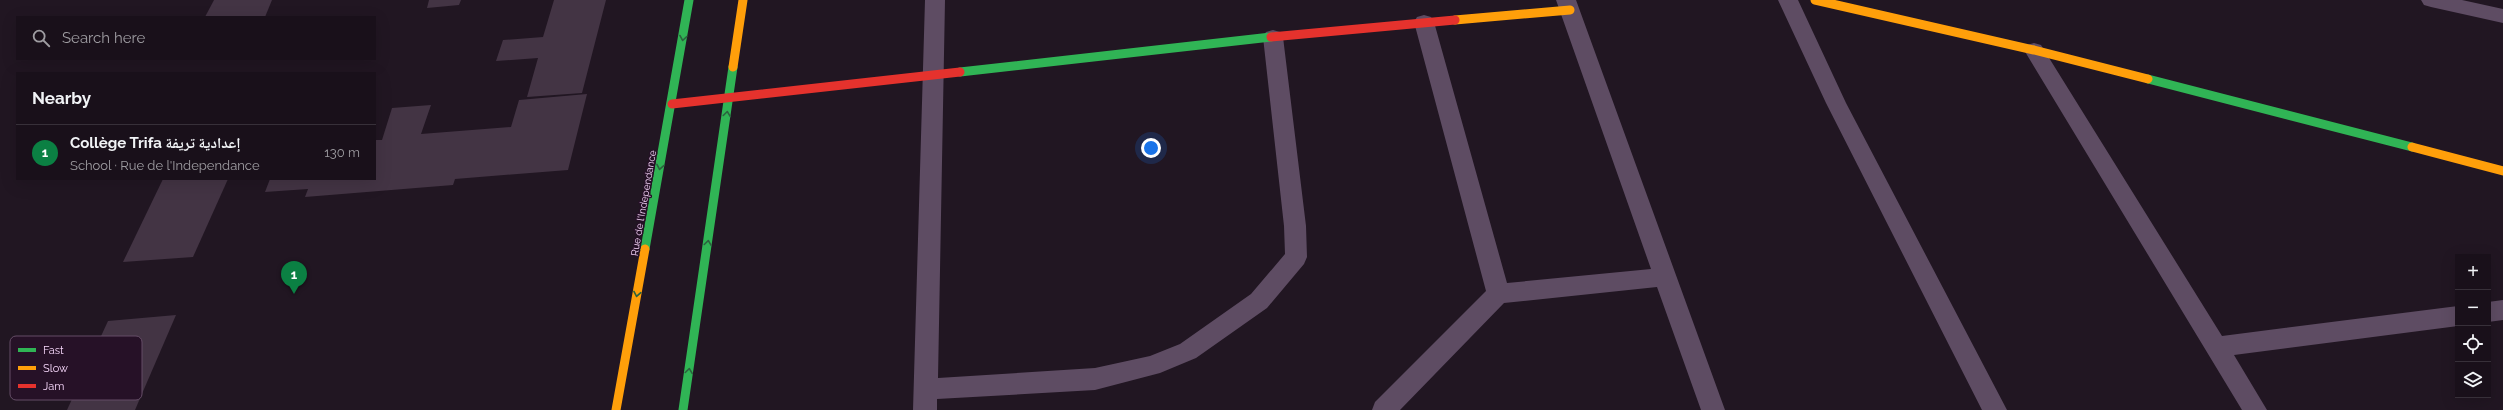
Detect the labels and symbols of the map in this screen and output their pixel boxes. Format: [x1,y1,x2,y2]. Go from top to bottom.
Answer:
one-way arrow [679,35,688,42]
one-way arrow [722,111,731,117]
your location [1141,138,1161,158]
street label: Rue de l'Independance [629,149,658,257]
one-way arrow [657,163,665,170]
one-way arrow [703,240,712,246]
pin: 1 [281,261,307,294]
one-way arrow [633,291,642,298]
legend [10,336,142,400]
text: Fast [43,344,64,357]
text: Slow [43,362,68,375]
one-way arrow [684,368,693,375]
text: Jam [43,380,64,393]

